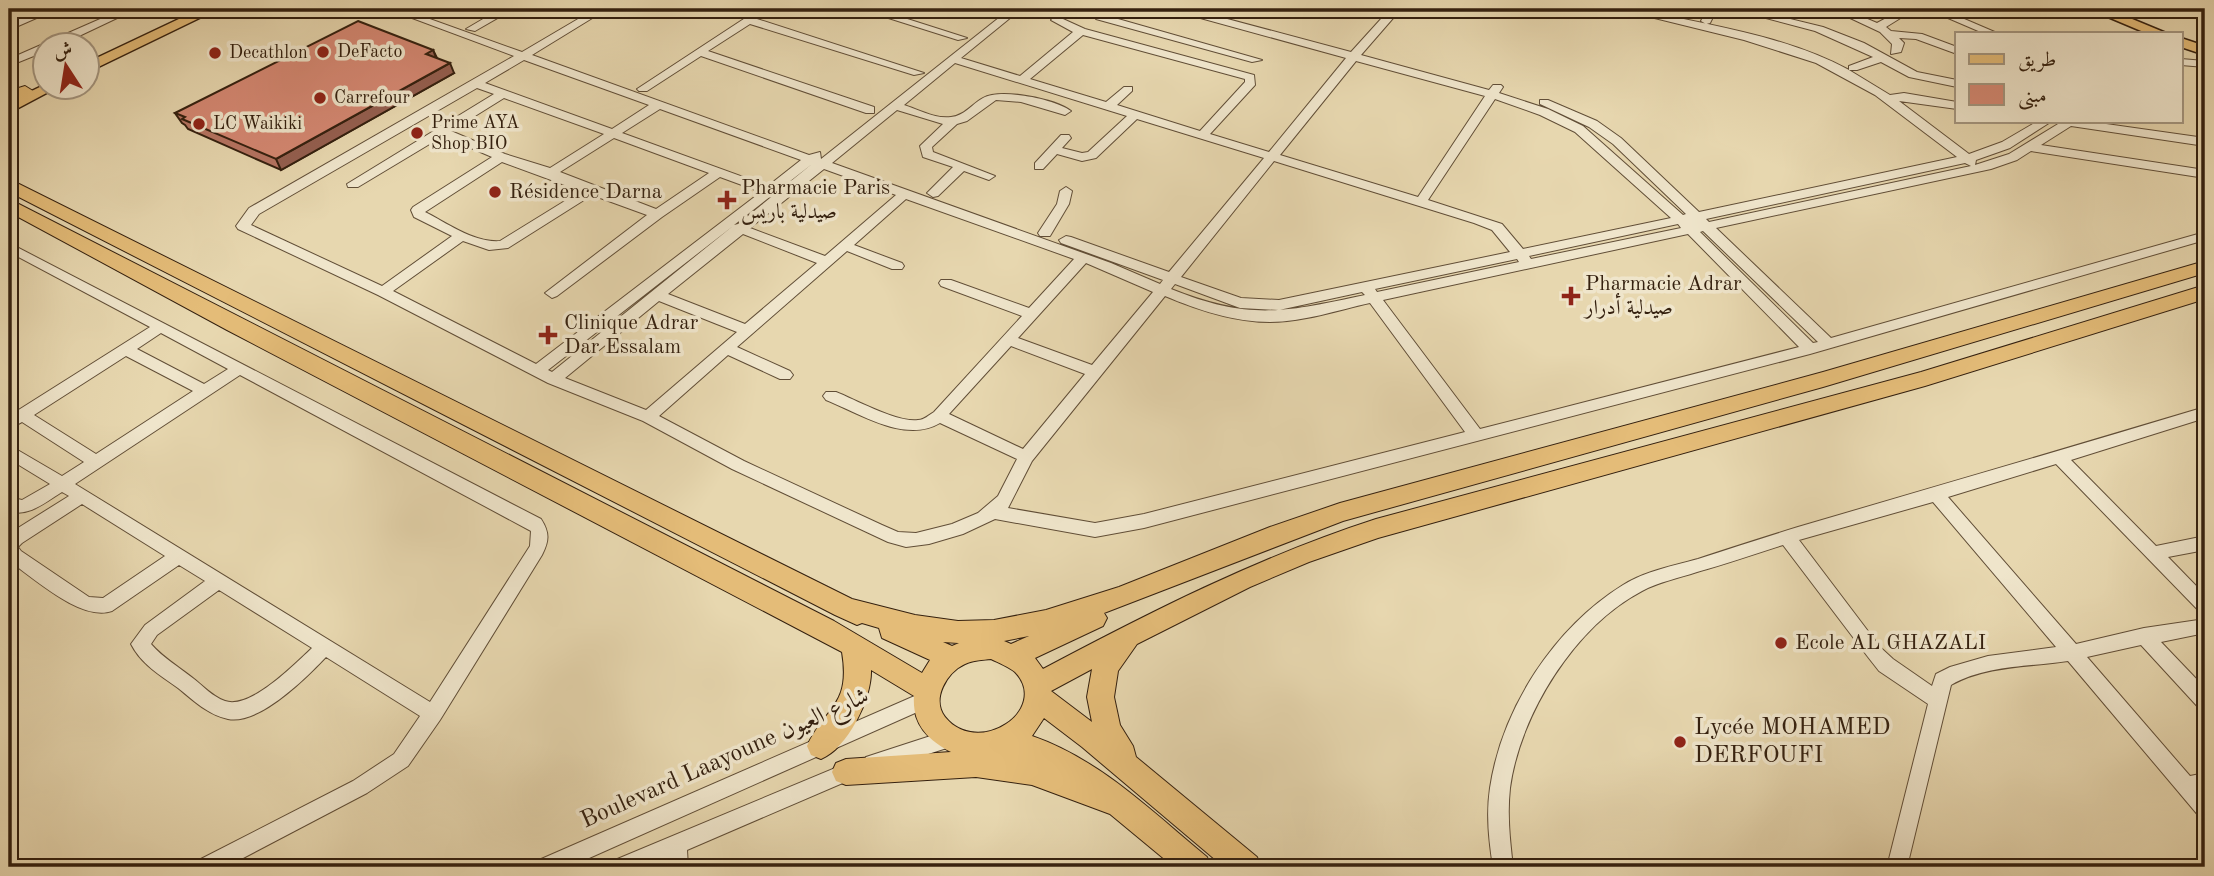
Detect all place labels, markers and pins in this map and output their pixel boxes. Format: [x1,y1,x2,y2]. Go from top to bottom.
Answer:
place label: DeFacto [337,43,402,61]
place label: Decathlon [229,44,308,62]
marker: DeFacto [315,44,331,60]
marker: Decathlon [207,45,223,61]
place label: Carrefour [334,89,410,107]
marker: Carrefour [312,90,328,106]
place label: Prime AYA Shop BIO [431,114,520,153]
place label: LC Waikiki [213,115,302,133]
marker: LC Waikiki [191,116,207,132]
marker: Prime AYA Shop BIO [409,125,425,141]
place label: Pharmacie Paris صيدلية باريس [741,178,890,225]
place label: Résidence Darna [509,182,662,203]
marker: Résidence Darna [487,184,503,200]
marker: Pharmacie Paris صيدلية باريس [719,192,735,208]
place label: Pharmacie Adrar صيدلية أدرار [1583,274,1742,319]
marker: Pharmacie Adrar صيدلية أدرار [1563,288,1579,304]
place label: Clinique Adrar Dar Essalam [564,313,699,358]
marker: Clinique Adrar Dar Essalam [538,325,558,345]
place label: Ecole AL GHAZALI [1795,633,1986,654]
marker: Ecole AL GHAZALI [1773,635,1789,651]
place label: Lycée MOHAMED DERFOUFI [1694,716,1890,768]
marker: Lycée MOHAMED DERFOUFI [1672,734,1688,750]

